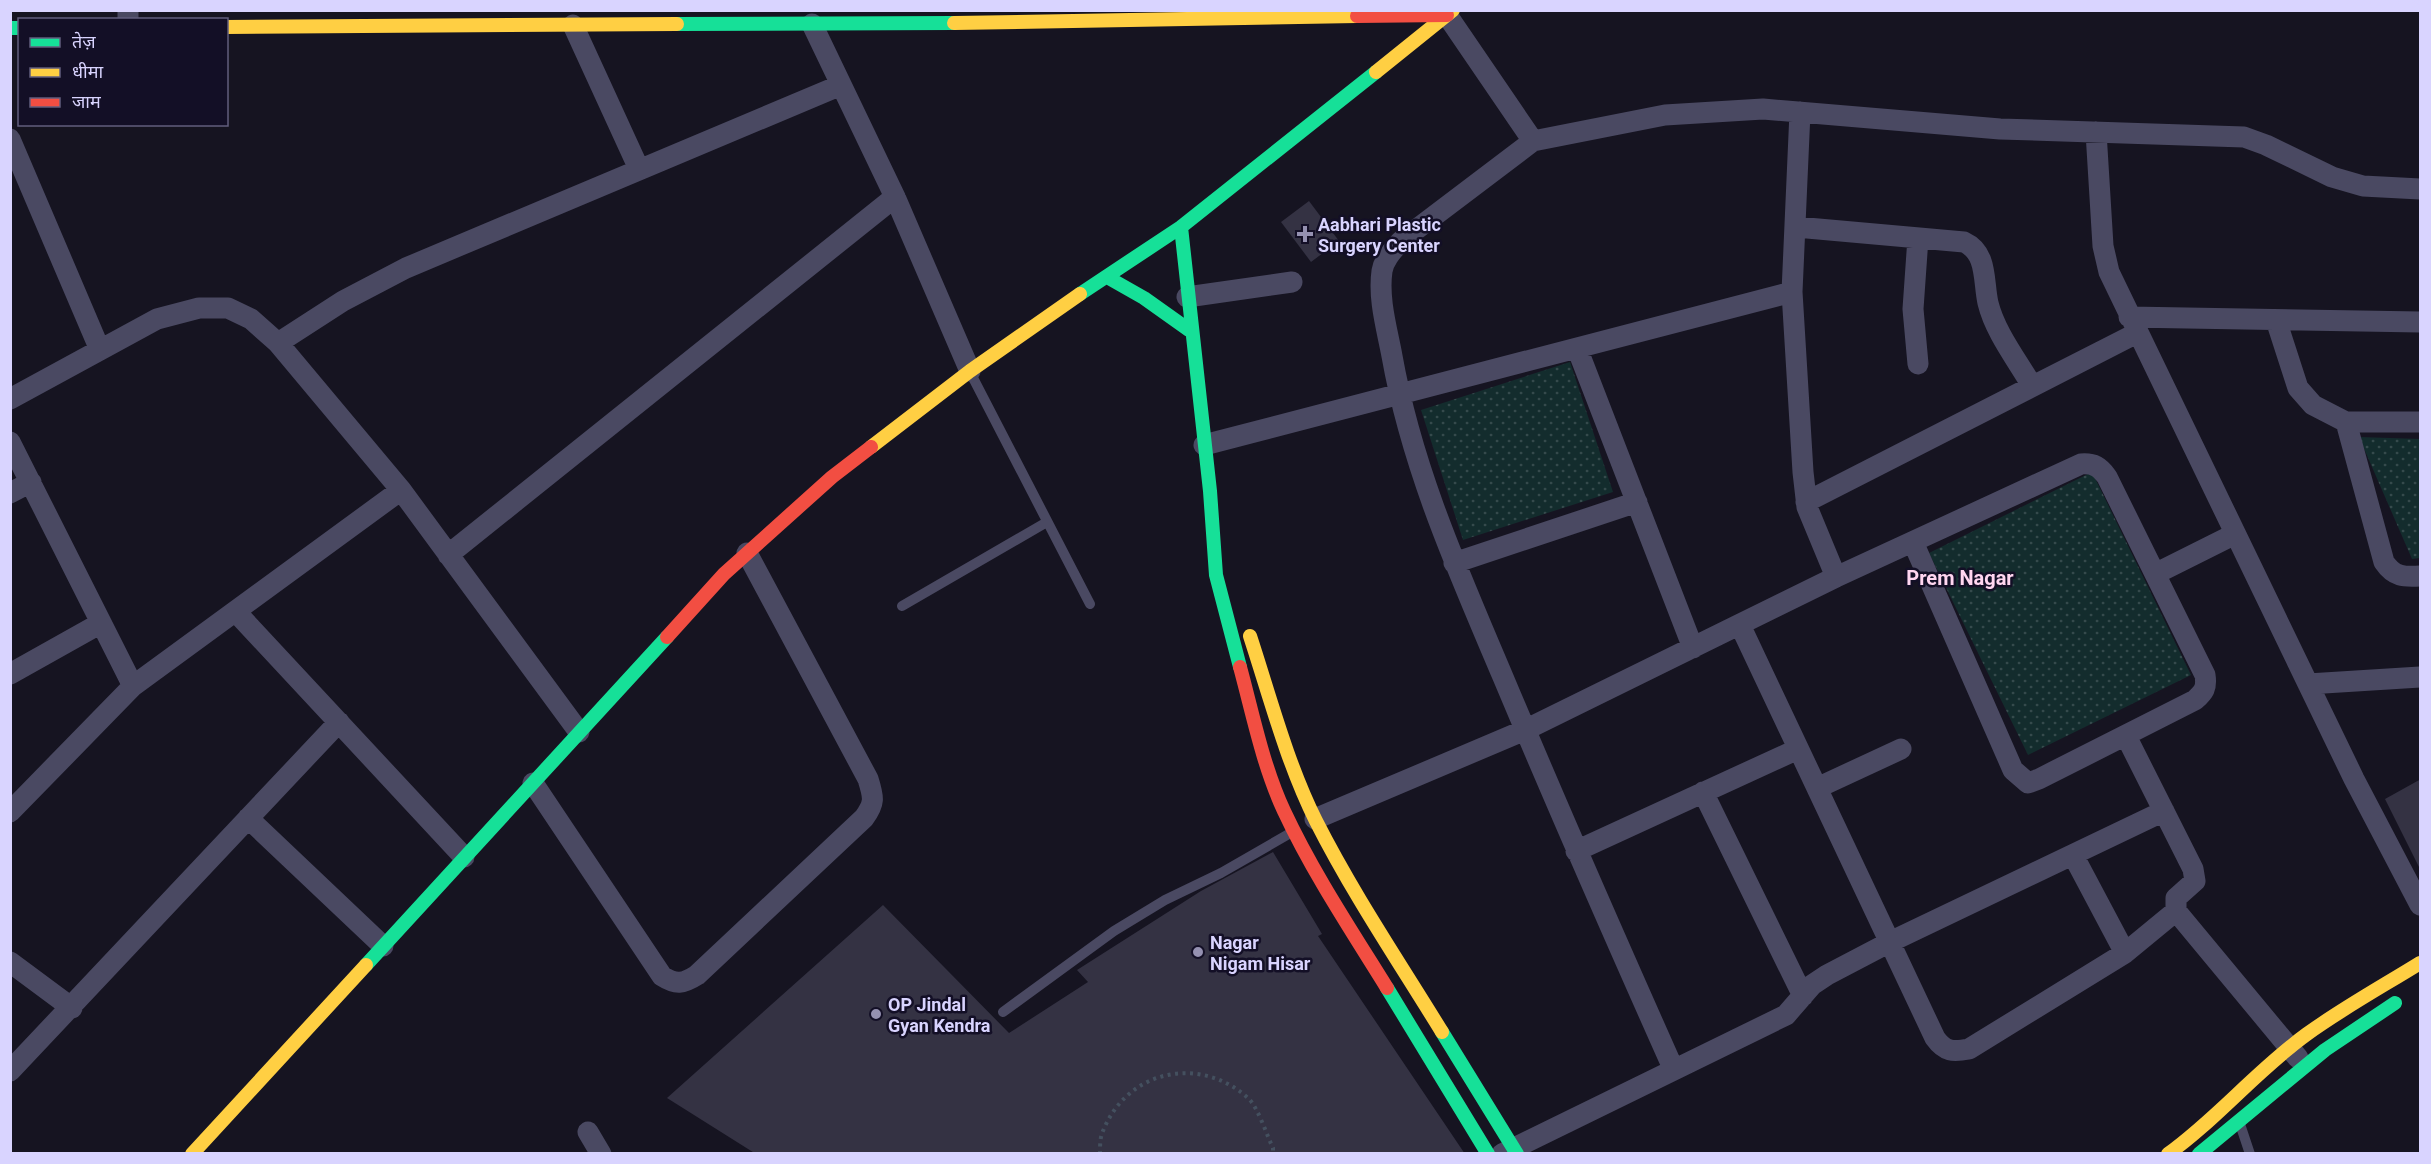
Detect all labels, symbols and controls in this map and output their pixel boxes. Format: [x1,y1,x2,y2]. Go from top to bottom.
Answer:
legend [18,18,228,126]
text: तेज़ [72,31,96,52]
text: धीमा [72,61,103,82]
text: जाम [72,91,102,112]
place label: Aabhari Plastic Surgery Center [1318,214,1441,256]
marker: Aabhari Plastic Surgery Center [1296,225,1314,243]
district label: Prem Nagar [1906,566,2014,590]
place label: Nagar Nigam Hisar [1210,932,1311,974]
marker: Nagar Nigam Hisar [1191,945,1205,959]
place label: OP Jindal Gyan Kendra [888,994,991,1036]
marker: OP Jindal Gyan Kendra [869,1007,883,1021]

